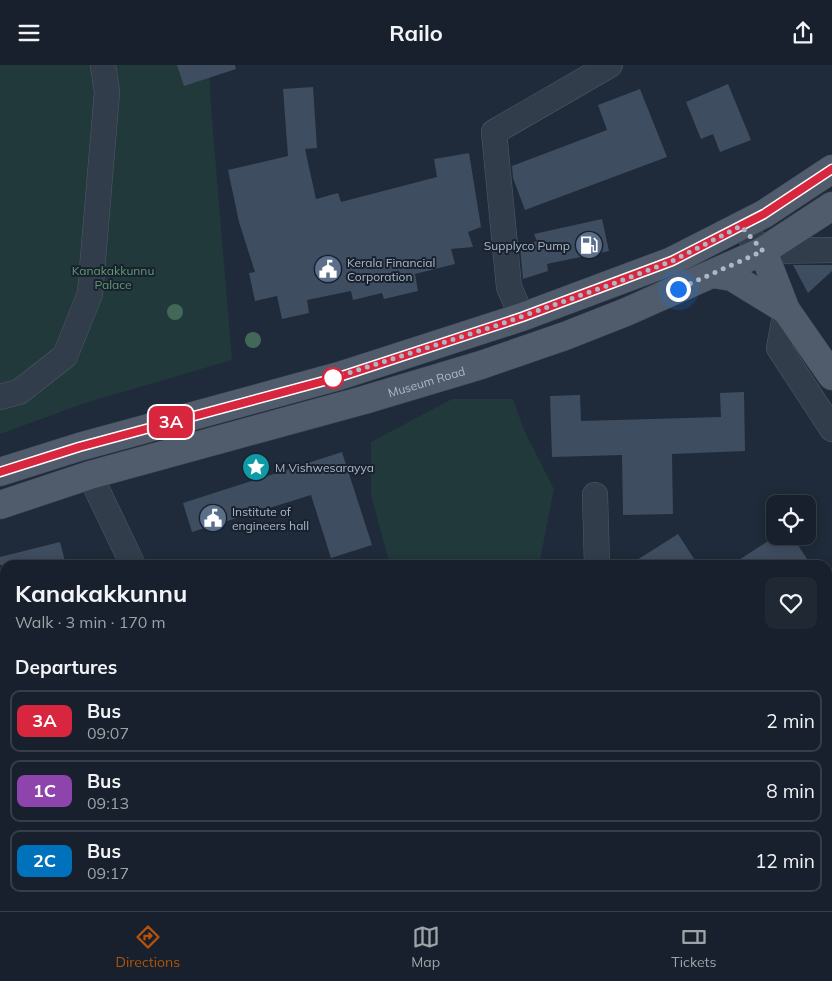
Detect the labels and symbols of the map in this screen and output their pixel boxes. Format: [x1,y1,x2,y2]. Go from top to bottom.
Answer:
fuel station icon: Supplyco Pump [574,230,604,260]
place label: Supplyco Pump [484,238,570,253]
public building icon: Kerala Financial Corporation [313,254,343,284]
place label: Kerala Financial Corporation [347,255,435,284]
park label: Kanakakkunnu Palace [72,263,154,292]
your location [666,277,691,302]
street label: Museum Road [386,363,467,400]
unlabelled marker [322,367,344,389]
line badge: 3A [148,406,194,438]
place icon: M Vishwesarayya [241,452,271,482]
place label: M Vishwesarayya [275,460,374,475]
public building icon: Institute of engineers hall [198,503,228,533]
place label: Institute of engineers hall [232,504,309,533]

